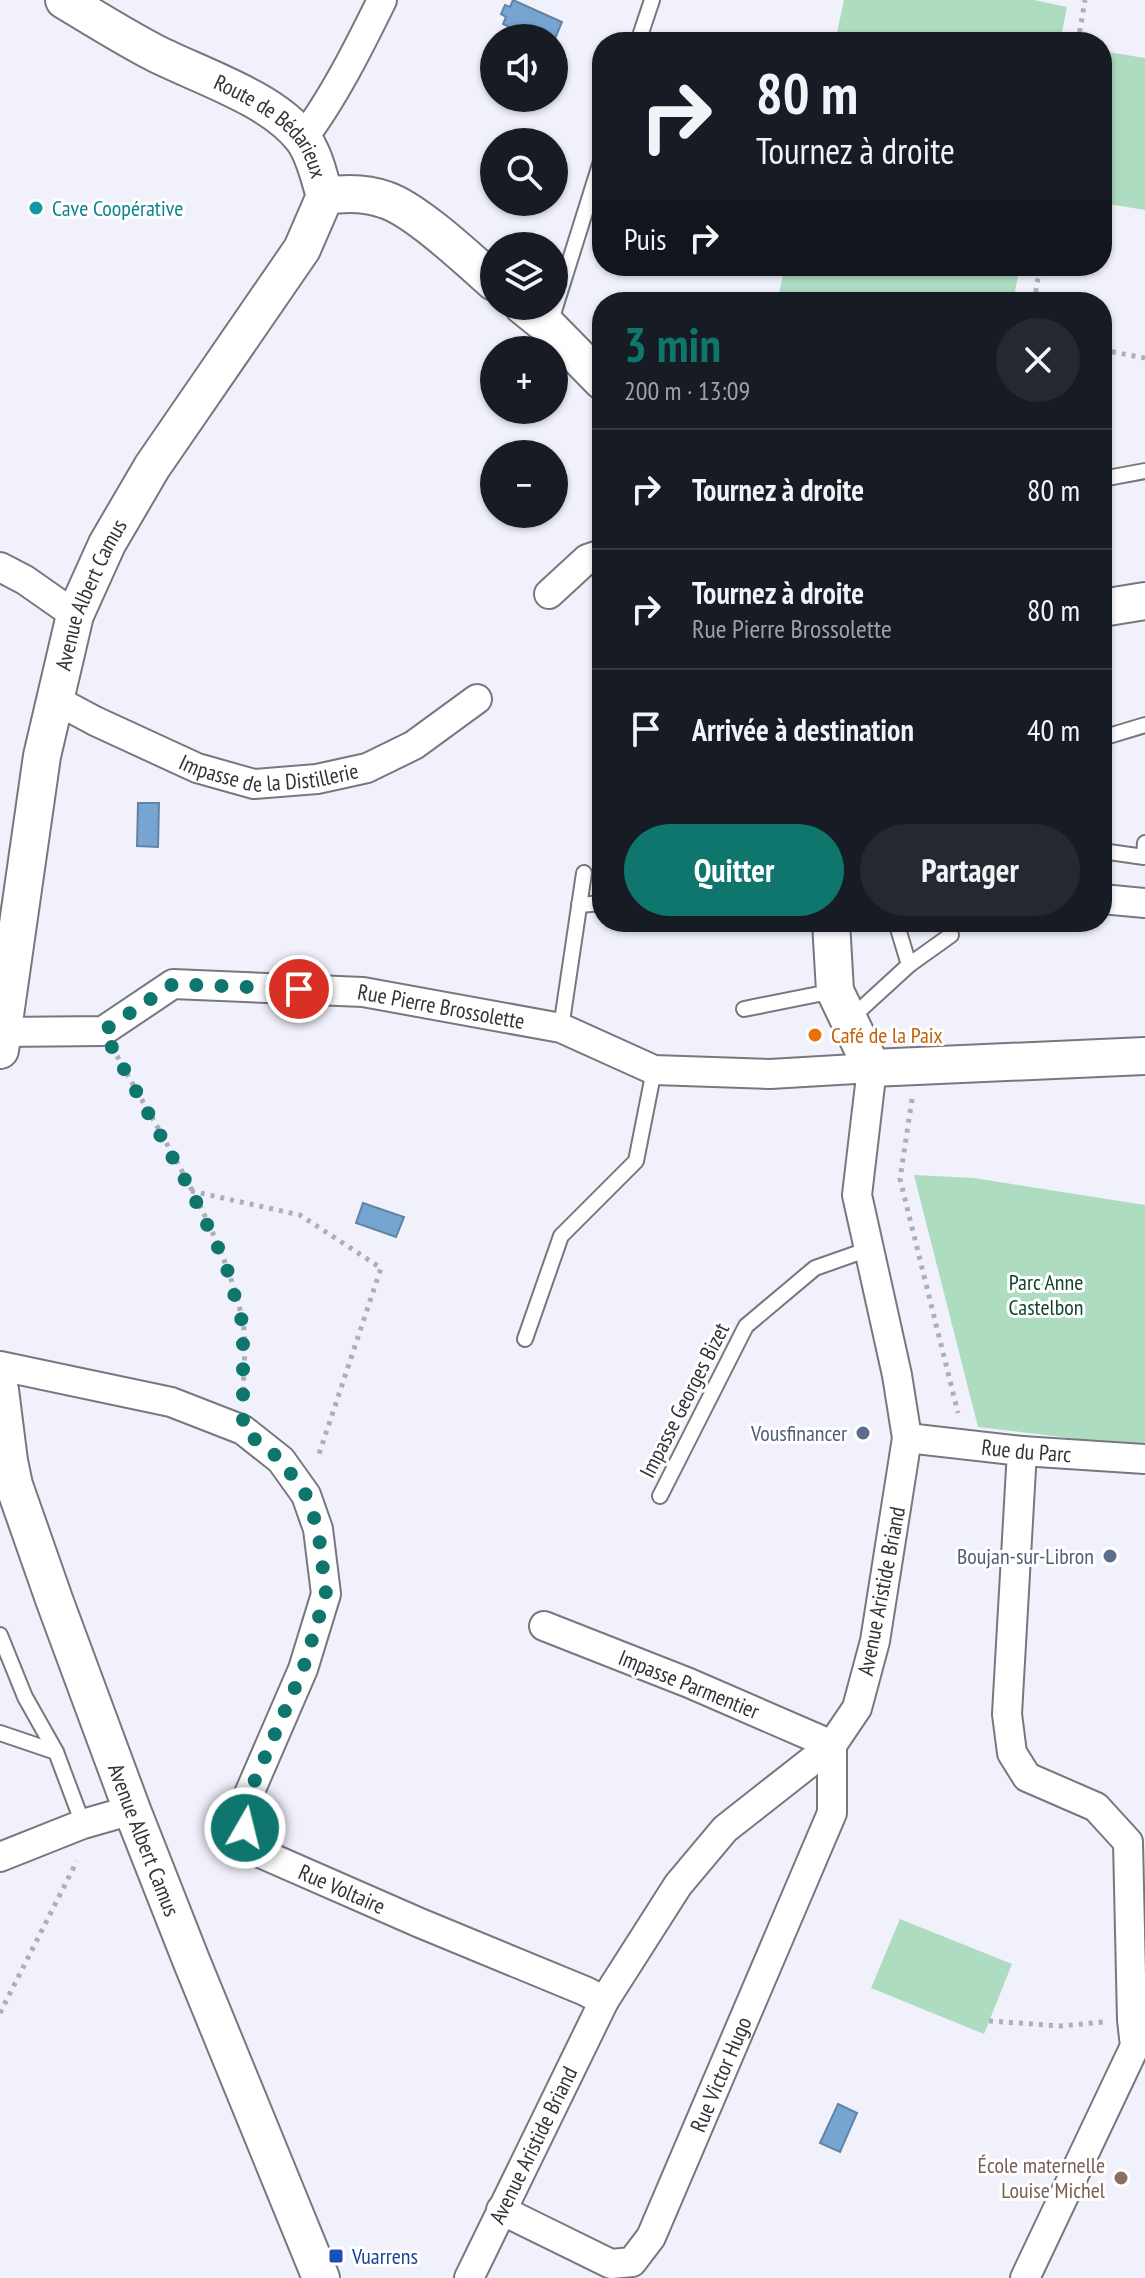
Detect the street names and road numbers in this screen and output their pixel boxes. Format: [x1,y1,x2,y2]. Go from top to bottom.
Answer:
street label: Route de Bédarieux [210,68,333,181]
street label: Avenue Albert Camus [49,514,133,673]
street label: Impasse de la Distillerie [175,748,361,798]
street label: Rue Pierre Brossolette [356,977,527,1035]
street label: Impasse Georges Bizet [633,1318,735,1482]
street label: Rue du Parc [980,1433,1072,1468]
street label: Avenue Aristide Briand [851,1504,911,1678]
street label: Impasse Parmentier [614,1643,764,1725]
street label: Avenue Albert Camus [102,1760,186,1920]
street label: Rue Voltaire [294,1858,390,1920]
street label: Rue Victor Hugo [684,2012,757,2136]
street label: Avenue Aristide Briand [483,2062,583,2228]

